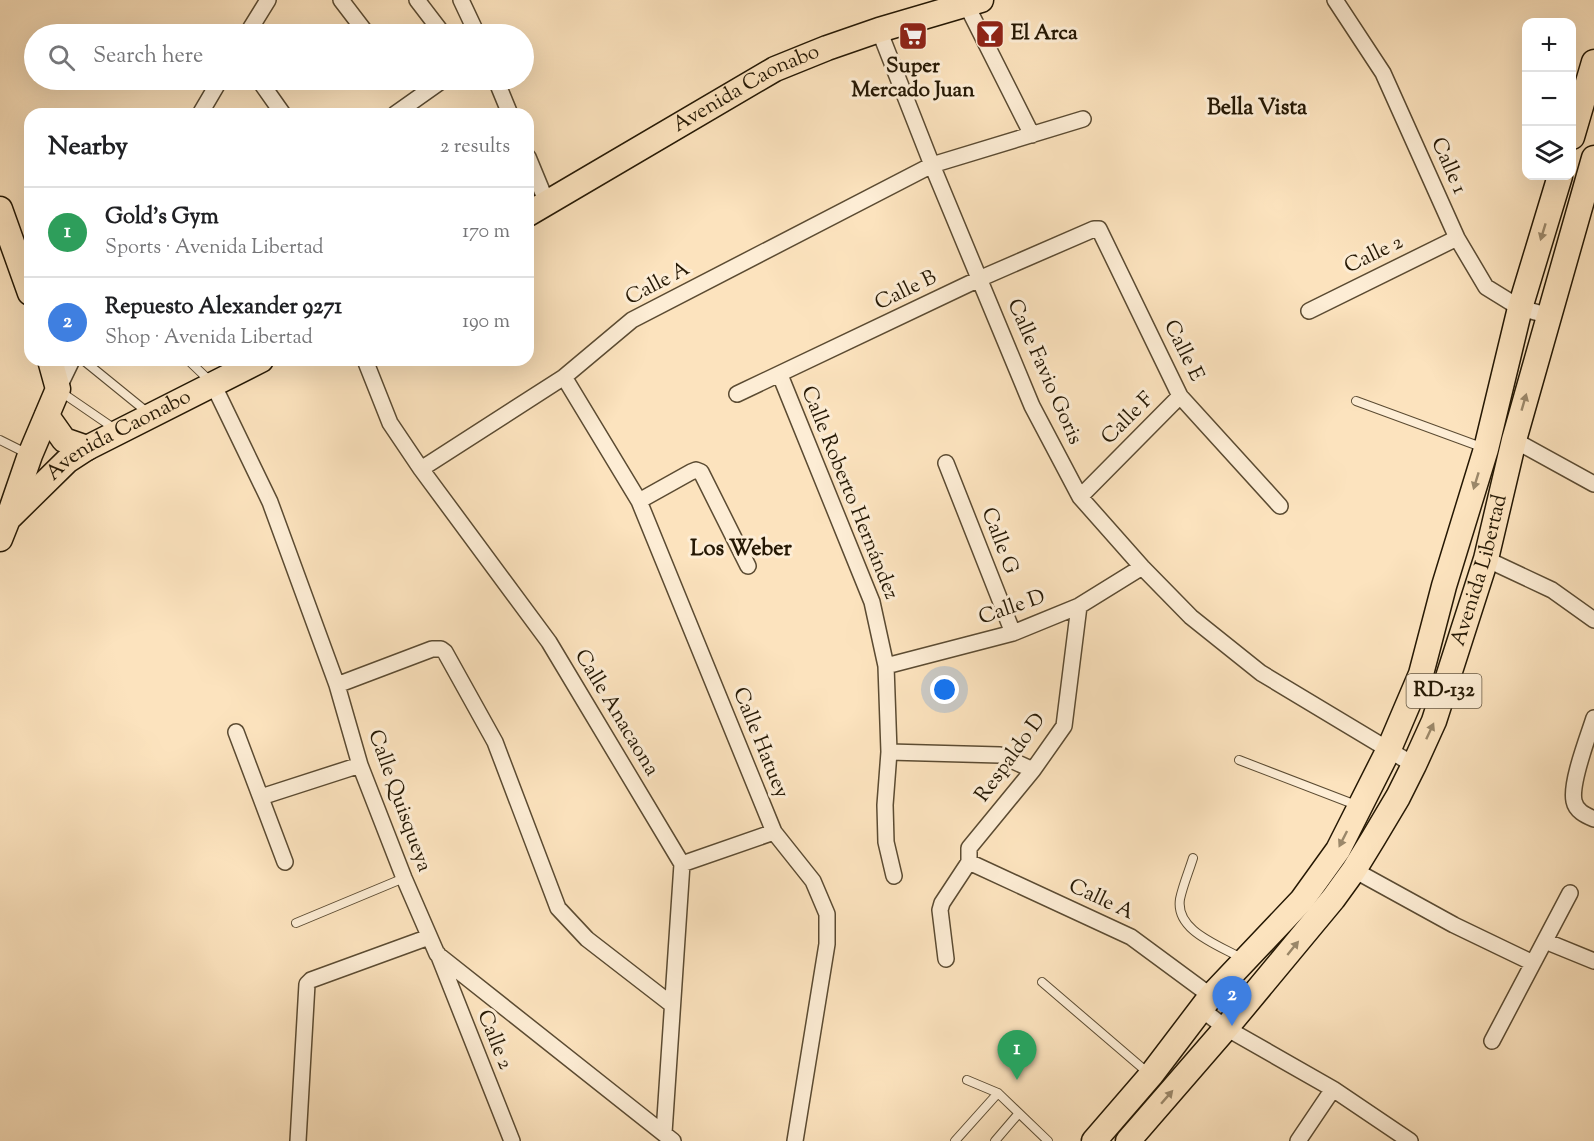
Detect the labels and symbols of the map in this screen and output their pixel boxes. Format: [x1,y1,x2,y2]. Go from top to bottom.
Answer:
bar icon: El Arca [974,18,1006,50]
place label: El Arca [1011,19,1078,49]
supermarket icon: Super Mercado Juan [897,20,929,52]
street label: Avenida Caonabo [668,37,824,141]
place label: Super Mercado Juan [851,52,975,106]
district label: Bella Vista [1207,93,1308,125]
street label: Calle 1 [1422,133,1474,199]
one-way arrow [1538,223,1547,241]
street label: Calle 2 [1340,228,1409,282]
street label: Calle A [620,255,696,313]
street label: Calle B [870,263,942,319]
street label: Calle Favio Goris [998,294,1090,450]
street label: Calle E [1155,315,1211,387]
street label: Calle Roberto Hernández [792,382,906,604]
street label: Avenida Caonabo [40,383,197,488]
street label: Calle F [1095,386,1161,452]
one-way arrow [1520,393,1530,411]
one-way arrow [1471,472,1480,490]
street label: Avenida Libertad [1444,491,1516,650]
street label: Calle G [973,503,1025,579]
district label: Los Weber [690,534,792,566]
street label: Calle D [975,583,1049,633]
street label: Calle Anacaona [566,644,666,782]
road number: RD-132 [1406,674,1482,708]
your location [930,675,959,704]
street label: Calle Hatuey [724,683,796,804]
street label: Respaldo D [968,707,1054,809]
one-way arrow [1425,722,1434,739]
street label: Calle Quisqueya [359,726,439,877]
one-way arrow [1339,831,1348,848]
street label: Calle A [1063,872,1139,928]
one-way arrow [1286,940,1299,956]
pin: 2 [1212,976,1252,1026]
street label: Calle 2 [468,1006,520,1074]
pin: 1 [998,1030,1036,1080]
one-way arrow [1160,1090,1173,1105]

